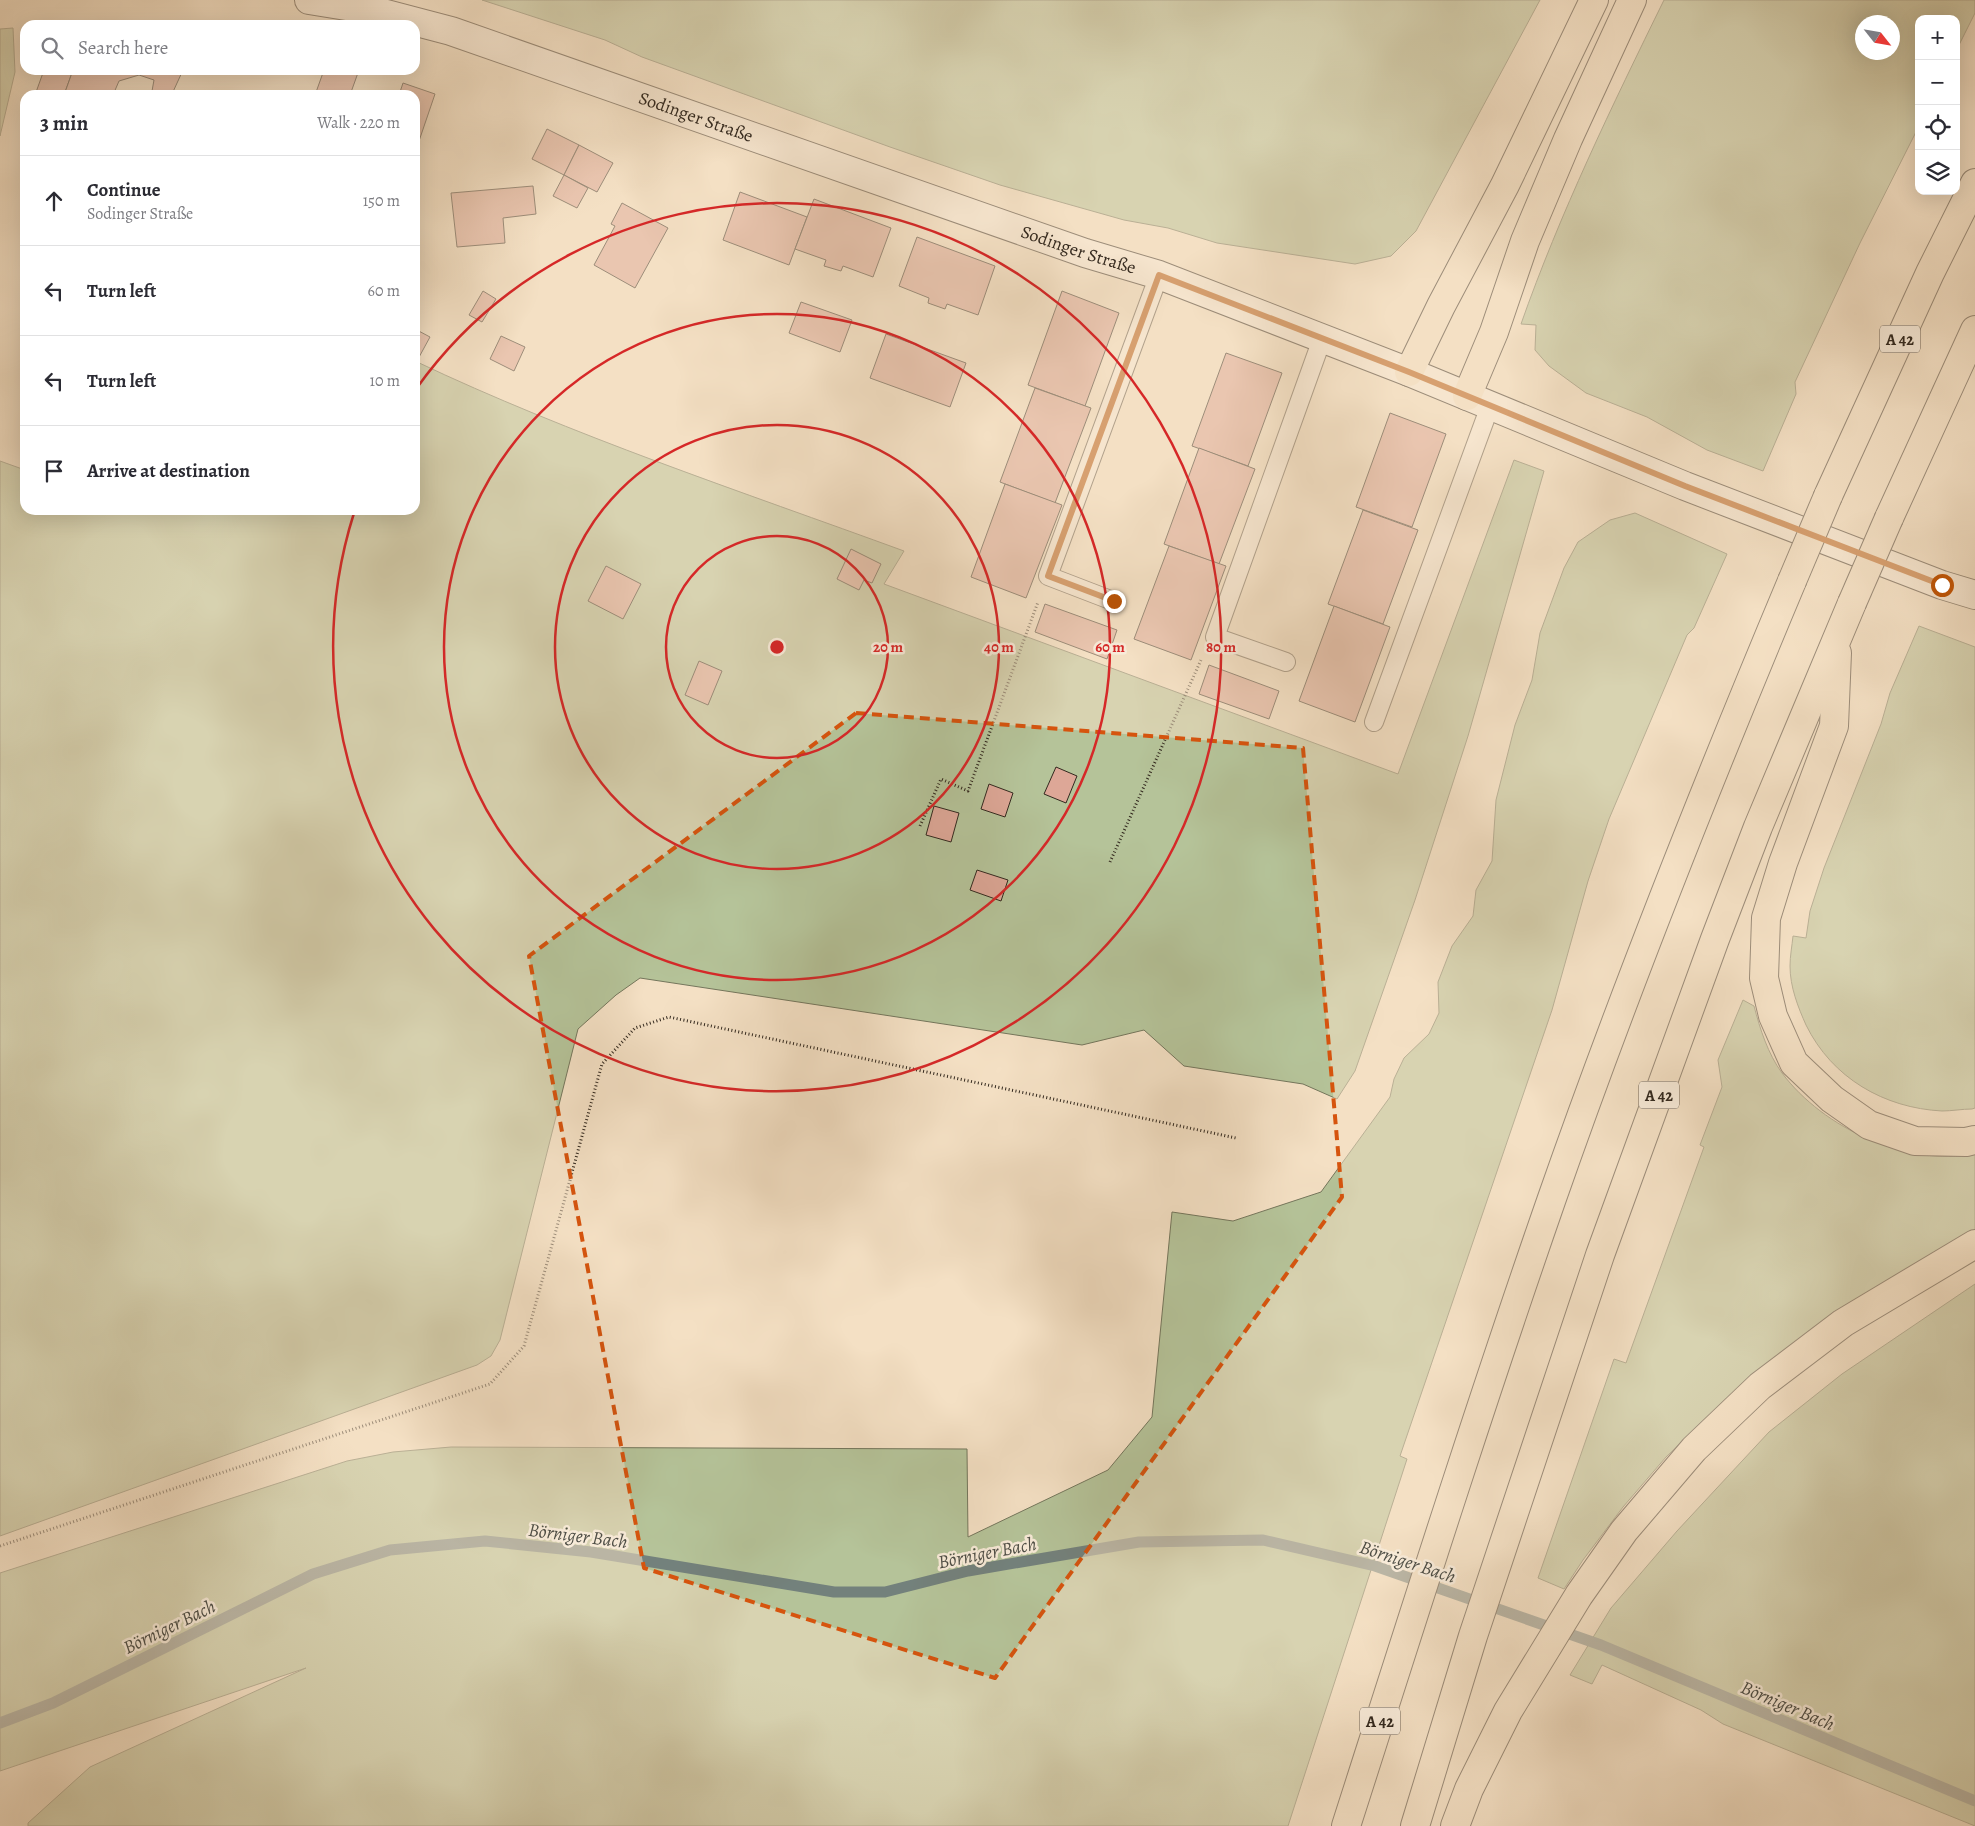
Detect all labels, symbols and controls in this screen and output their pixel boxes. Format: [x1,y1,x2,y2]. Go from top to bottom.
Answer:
north arrow [1855,15,1900,60]
map controls [1915,15,1960,195]
button: + [1915,15,1960,60]
search box [20,20,420,75]
icon: search [38,34,66,62]
text: Search here [78,35,168,61]
button: − [1915,60,1960,105]
street label: Sodinger Straße [635,86,756,148]
button: locate [1915,105,1960,150]
text: 3 min [40,109,88,137]
text: Walk · 220 m [317,112,400,134]
button: layers [1915,150,1960,195]
text: Continue [87,177,161,203]
icon: ahead [40,187,68,215]
text: 150 m [363,190,400,212]
text: Sodinger Straße [87,203,193,225]
street label: Sodinger Straße [1018,219,1139,279]
icon: left [40,277,68,305]
text: Turn left [87,278,156,304]
text: 60 m [368,280,400,302]
road number: A 42 [1880,326,1920,352]
icon: left [40,367,68,395]
text: Turn left [87,368,156,394]
text: 10 m [370,370,400,392]
icon: arrive [40,457,68,485]
text: Arrive at destination [87,458,250,484]
route start [1931,574,1954,597]
route end [1103,590,1126,613]
text: 20 m [873,637,903,657]
text: 40 m [984,637,1014,657]
text: 60 m [1095,637,1125,657]
text: 80 m [1206,637,1236,657]
centre of rings [768,638,786,656]
road number: A 42 [1639,1082,1679,1108]
water label: Börniger Bach [527,1517,629,1555]
water label: Börniger Bach [936,1531,1039,1575]
water label: Börniger Bach [1356,1534,1459,1590]
water label: Börniger Bach [119,1593,220,1660]
water label: Börniger Bach [1737,1674,1839,1737]
road number: A 42 [1360,1708,1400,1734]

